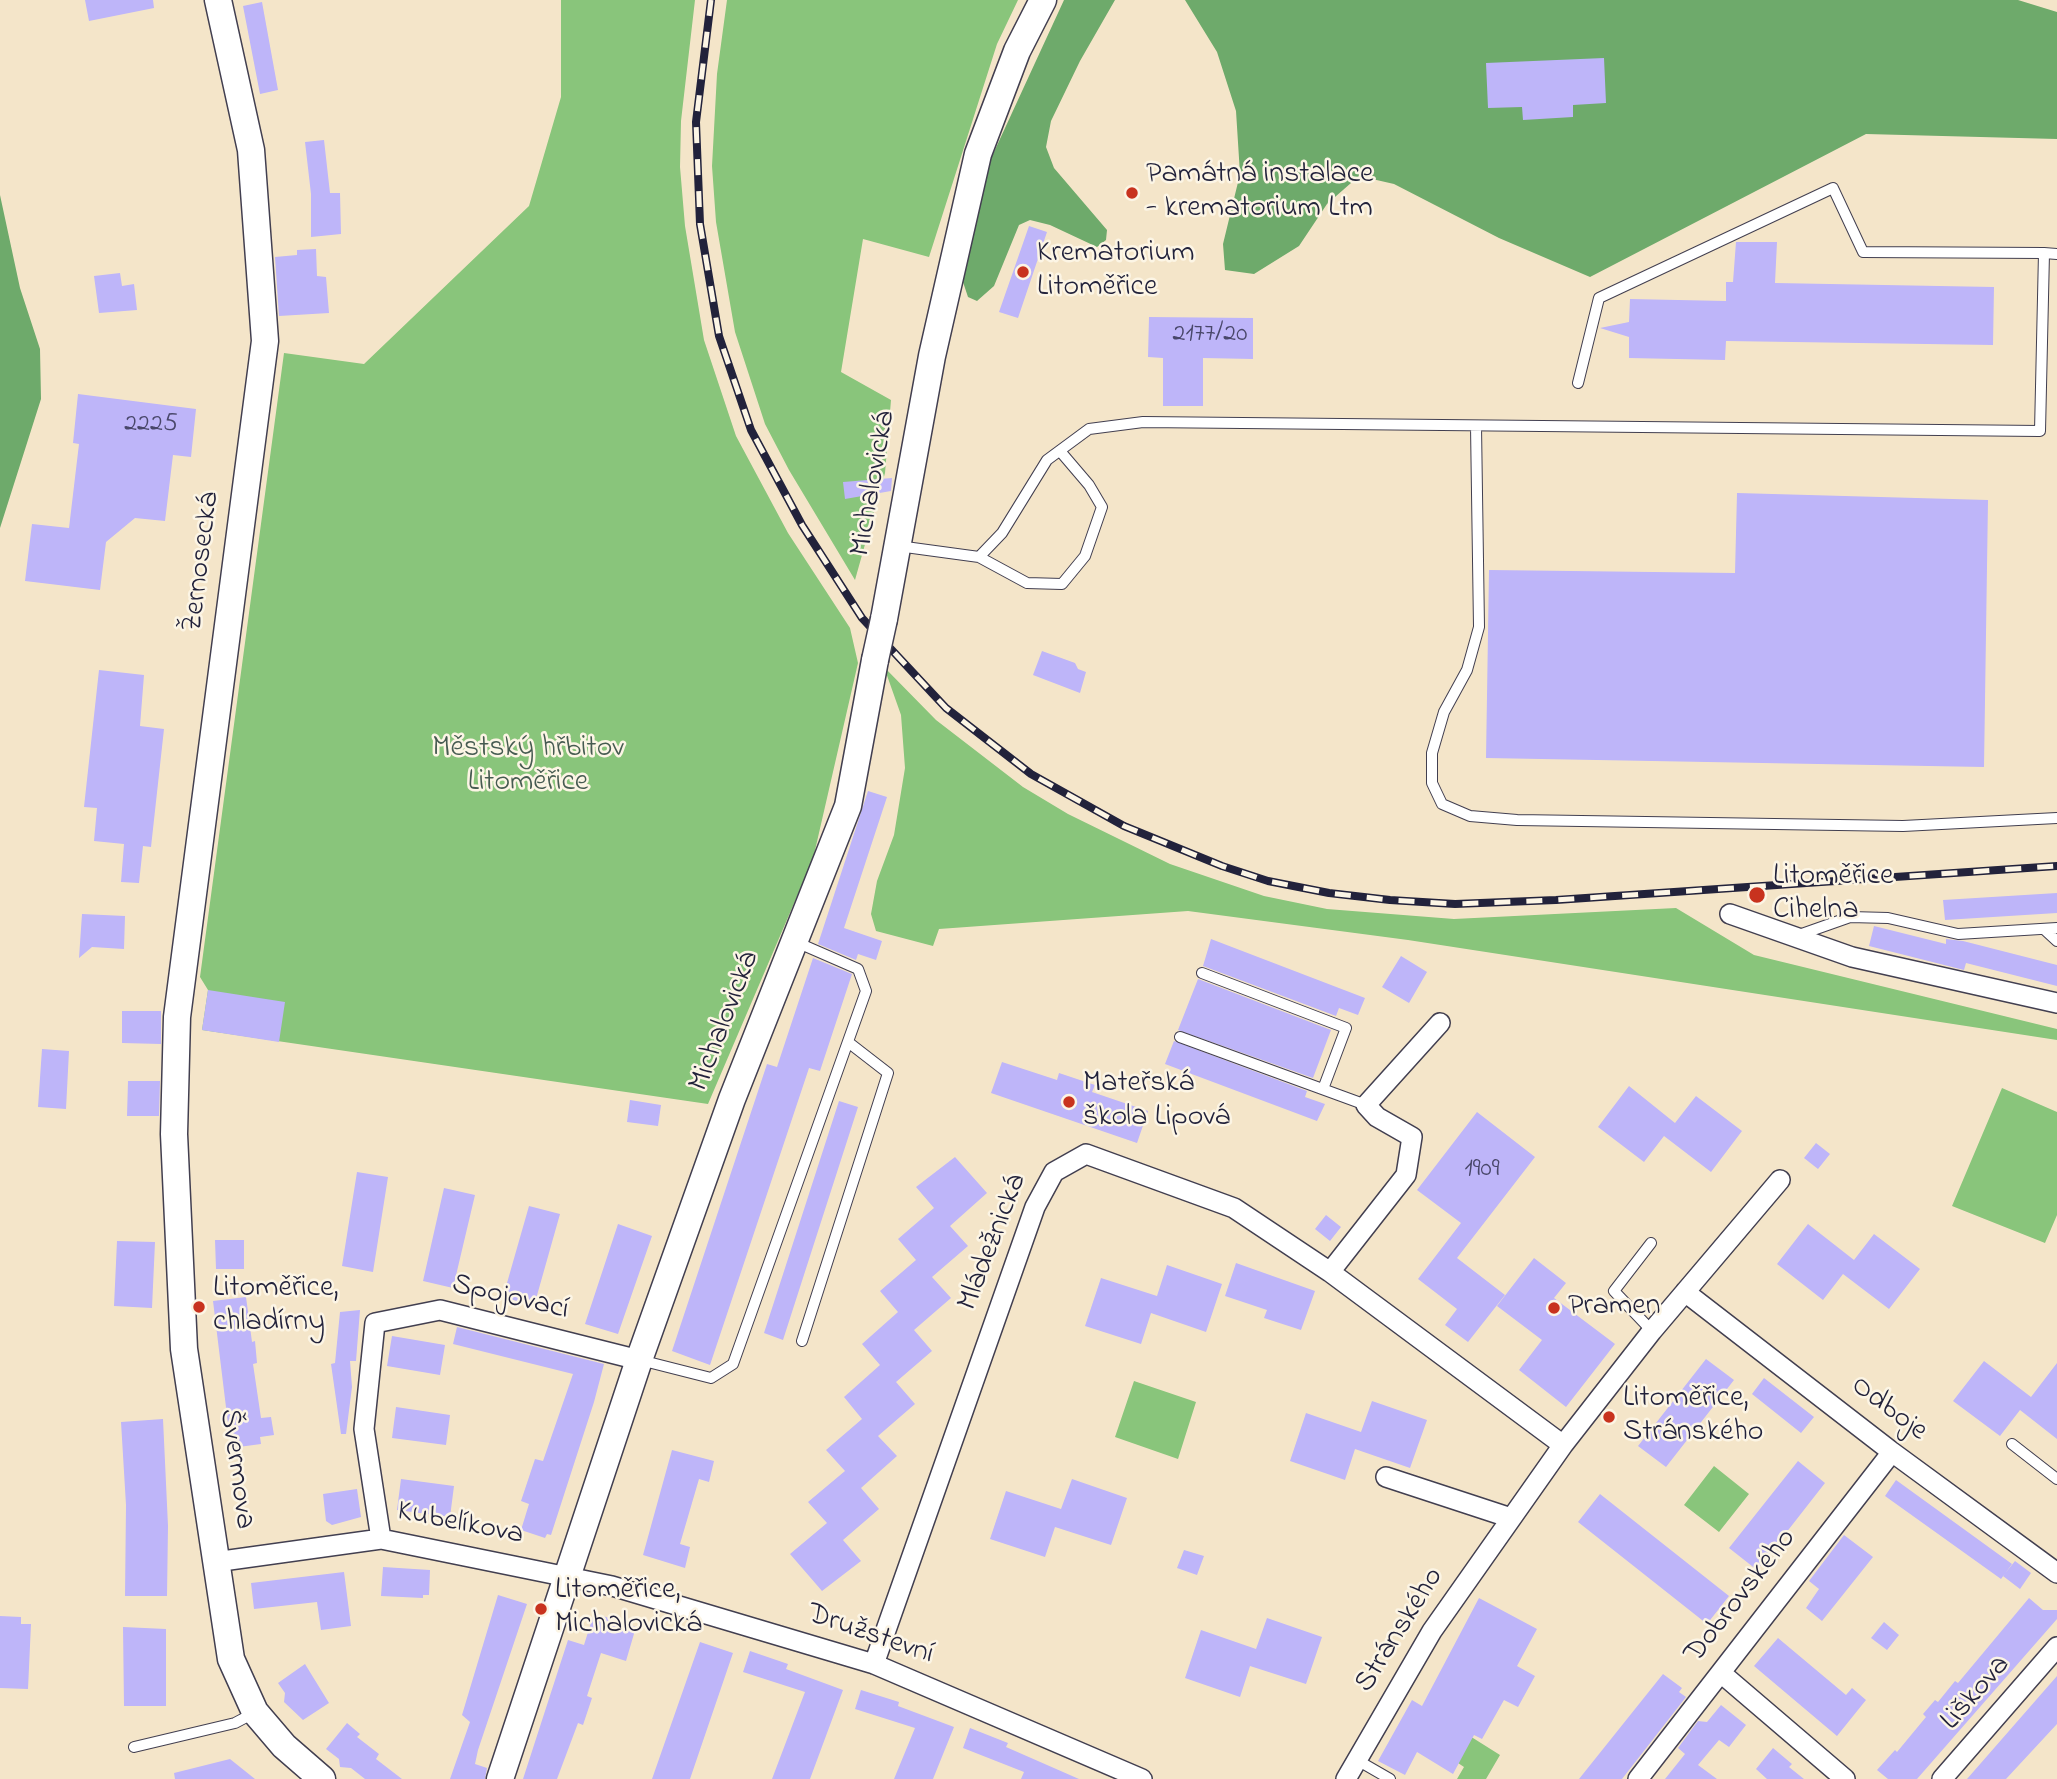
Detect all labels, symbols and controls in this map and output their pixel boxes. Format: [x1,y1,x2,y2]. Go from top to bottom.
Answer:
place label: Památná instalace - krematorium Ltm [1146,158,1374,228]
marker: Památná instalace - krematorium Ltm [1124,185,1140,201]
place label: Krematorium Litoměřice [1037,237,1194,308]
marker: Krematorium Litoměřice [1015,264,1031,280]
house number: 2177/20 [1173,320,1247,352]
street label: Michalovická [845,409,905,559]
house number: 2225 [124,410,178,442]
street label: Žernosecká [177,490,229,634]
park label: Městský hřbitov Litoměřice [432,732,624,802]
place label: Litoměřice Cihelna [1773,860,1893,930]
marker: Litoměřice Cihelna [1747,885,1767,905]
street label: Michalovická [683,947,769,1097]
place label: Mateřská škola Lipová [1083,1067,1230,1138]
marker: Mateřská škola Lipová [1061,1094,1077,1110]
house number: 1909 [1464,1155,1500,1187]
street label: Mládežnická [952,1170,1036,1316]
street label: Spojovací [448,1268,572,1330]
place label: Litoměřice, chladírny [213,1272,339,1342]
place label: Pramen [1568,1290,1661,1326]
marker: Litoměřice, chladírny [191,1299,207,1315]
marker: Pramen [1546,1300,1562,1316]
street label: Odboje [1842,1369,1934,1451]
place label: Litoměřice, Stránského [1623,1382,1763,1452]
street label: Švermova [209,1407,261,1531]
marker: Litoměřice, Stránského [1601,1409,1617,1425]
street label: Kubelíkova [394,1495,526,1555]
street label: Dobrovského [1678,1523,1806,1671]
street label: Stránského [1349,1562,1453,1700]
place label: Litoměřice, Michalovická [555,1574,702,1644]
street label: Družstevní [802,1598,938,1674]
marker: Litoměřice, Michalovická [533,1601,549,1617]
street label: Liškova [1934,1649,2020,1739]

